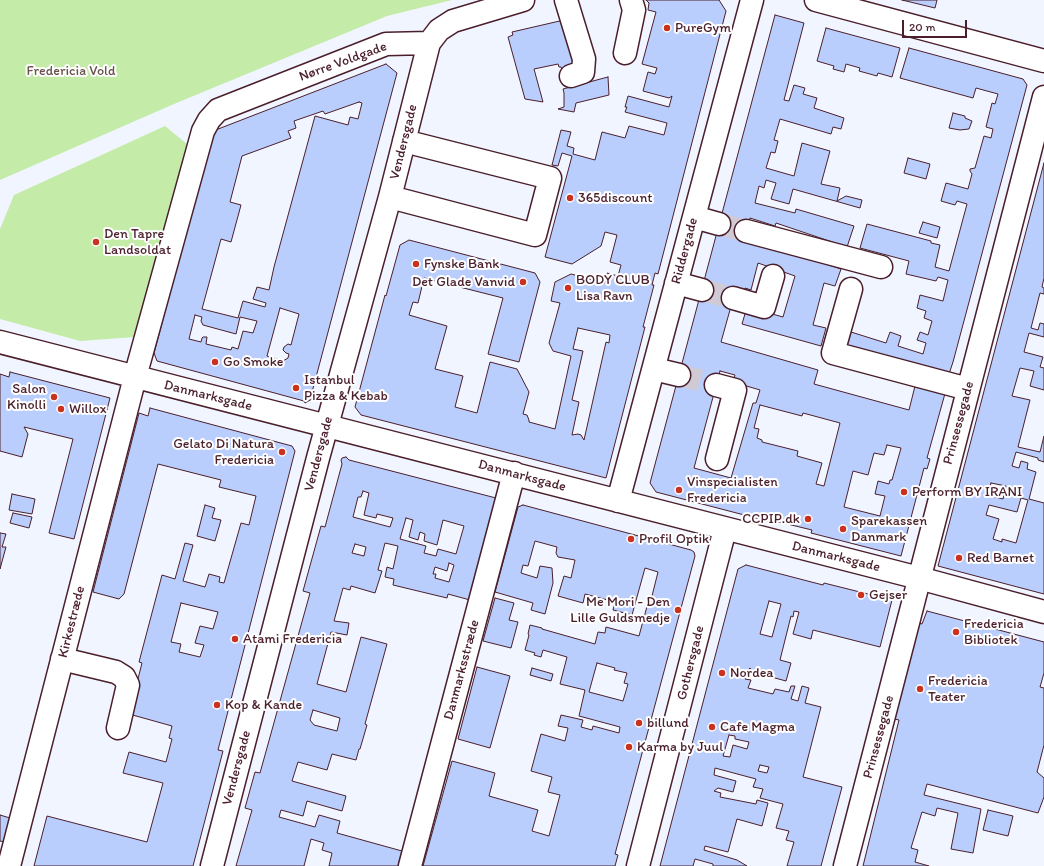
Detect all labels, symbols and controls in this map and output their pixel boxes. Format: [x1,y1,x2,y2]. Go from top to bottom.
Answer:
scale bar [904,12,969,38]
place label: PureGym [675,20,731,36]
text: 20 m [909,20,936,34]
marker: PureGym [662,23,672,33]
street label: Nørre Voldgade [297,38,389,86]
park label: Fredericia Vold [26,63,116,79]
street label: Vendersgade [387,103,421,181]
place label: 365discount [578,190,653,206]
marker: 365discount [565,193,575,203]
street label: Riddergade [668,216,702,286]
place label: Den Tapre Landsoldat [104,226,171,258]
marker: Den Tapre Landsoldat [91,237,101,247]
place label: Fynske Bank [424,256,499,272]
marker: Fynske Bank [411,259,421,269]
place label: BODY CLUB Lisa Ravn [576,272,650,304]
place label: Det Glade Vanvid [412,274,515,290]
marker: Det Glade Vanvid [518,277,528,287]
marker: BODY CLUB Lisa Ravn [563,283,573,293]
place label: Go Smoke [223,354,284,370]
marker: Go Smoke [210,357,220,367]
place label: Istanbul Pizza & Kebab [304,372,388,404]
street label: Danmarksgade [162,377,254,415]
street label: Prinsessegade [940,379,978,467]
place label: Salon Kinolli [7,381,46,414]
marker: Istanbul Pizza & Kebab [291,383,301,393]
marker: Salon Kinolli [49,392,59,402]
place label: Willox [69,401,107,417]
marker: Willox [56,404,66,414]
street label: Vendersgade [301,415,337,493]
place label: Gelato Di Natura Fredericia [173,436,274,468]
marker: Gelato Di Natura Fredericia [277,447,287,457]
street label: Danmarksgade [476,456,568,496]
place label: Vinspecialisten Fredericia [687,474,778,506]
place label: Perform BY IRANI [912,484,1022,500]
marker: Vinspecialisten Fredericia [674,485,684,495]
marker: Perform BY IRANI [899,487,909,497]
place label: CCPIP.dk [742,511,800,527]
place label: Sparekassen Danmark [851,513,927,546]
marker: CCPIP.dk [803,514,813,524]
marker: Sparekassen Danmark [838,524,848,534]
place label: Profil Optik [639,531,709,547]
marker: Profil Optik [626,534,636,544]
street label: Danmarksgade [790,538,882,576]
place label: Red Barnet [967,550,1034,566]
marker: Red Barnet [954,553,964,563]
street label: Kirkestræde [55,584,89,660]
place label: Gejser [869,587,907,603]
marker: Gejser [856,590,866,600]
place label: Me Mori - Den Lille Guldsmedje [570,594,670,626]
marker: Me Mori - Den Lille Guldsmedje [673,605,683,615]
place label: Fredericia Bibliotek [964,616,1024,648]
street label: Danmarksstræde [441,618,483,722]
street label: Gothersgade [674,624,708,702]
marker: Fredericia Bibliotek [951,627,961,637]
place label: Atami Fredericia [243,631,342,647]
marker: Atami Fredericia [230,634,240,644]
place label: Nordea [730,665,774,681]
marker: Nordea [717,668,727,678]
place label: Fredericia Teater [928,673,988,706]
marker: Fredericia Teater [915,684,925,694]
street label: Prinsessegade [860,693,898,781]
place label: Kop & Kande [225,697,302,713]
marker: Kop & Kande [212,700,222,710]
place label: billund [647,715,689,731]
marker: billund [634,718,644,728]
place label: Cafe Magma [720,719,795,735]
marker: Cafe Magma [707,722,717,732]
street label: Vendersgade [219,729,255,807]
place label: Karma by Juul [637,739,723,755]
marker: Karma by Juul [624,742,634,752]

